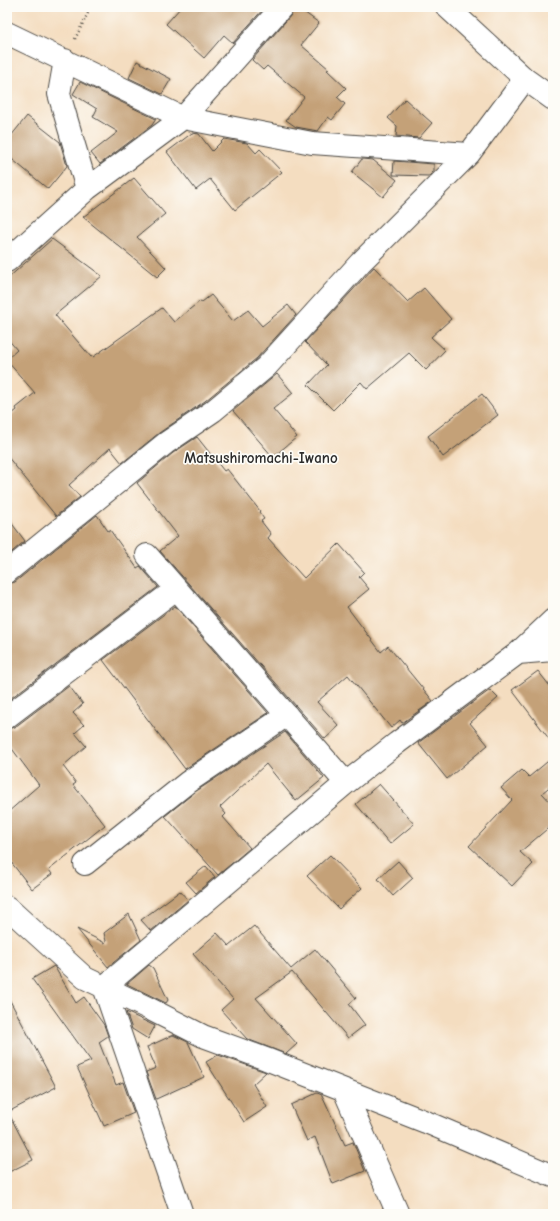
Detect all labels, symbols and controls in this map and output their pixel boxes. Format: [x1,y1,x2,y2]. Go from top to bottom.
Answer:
district label: Matsushiromachi-Iwano [184,449,338,467]

